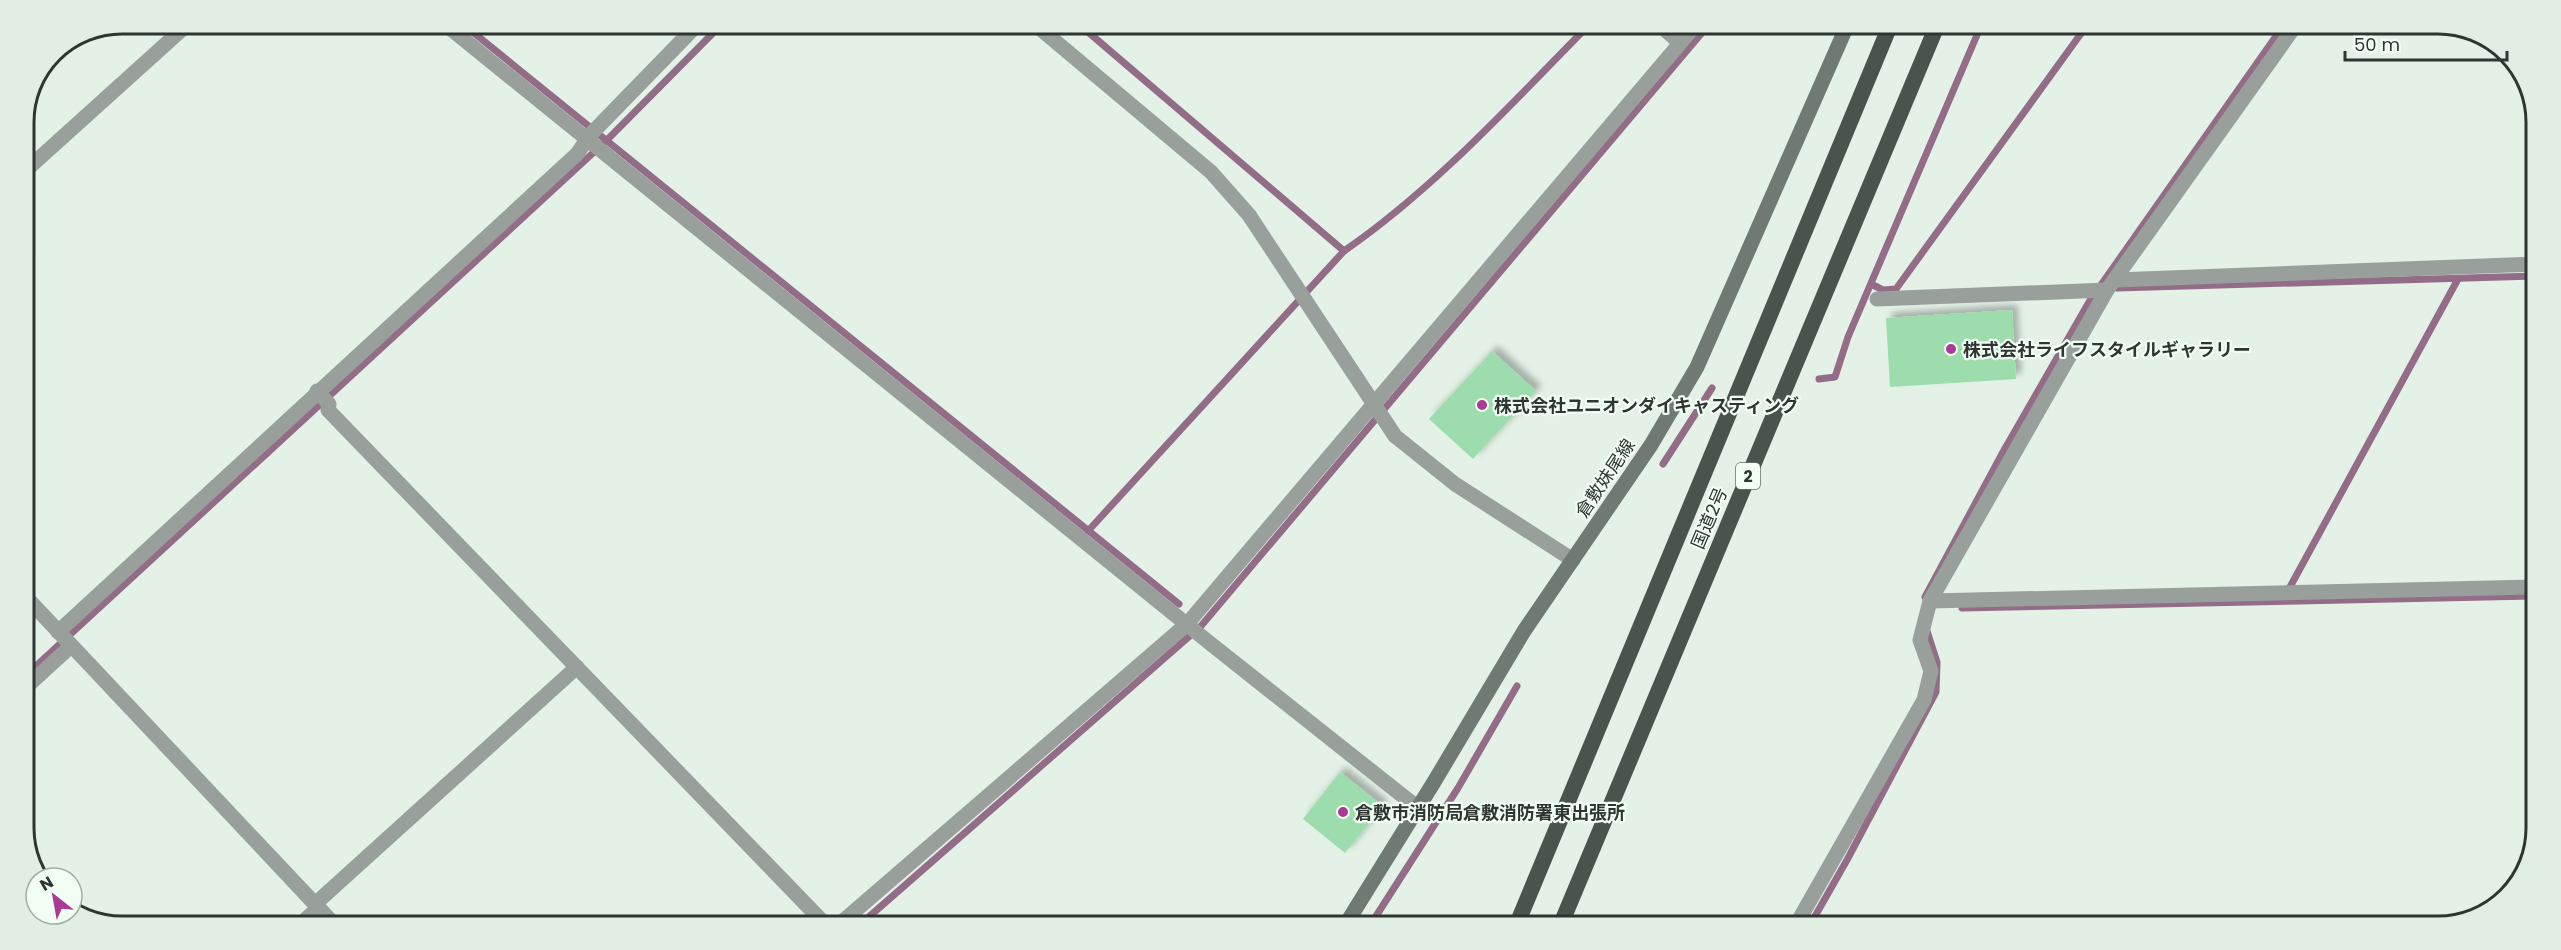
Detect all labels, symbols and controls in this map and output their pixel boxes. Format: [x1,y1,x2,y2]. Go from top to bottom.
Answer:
scale bar [2345,24,2507,62]
text: 50 m [2354,32,2400,57]
place label: 株式会社ライフスタイルギャラリー [1963,337,2251,362]
marker: 株式会社ライフスタイルギャラリー [1944,342,1958,356]
place label: 株式会社ユニオンダイキャスティング [1494,393,1799,418]
marker: 株式会社ユニオンダイキャスティング [1475,398,1489,412]
street label: 倉敷妹尾線 [1569,434,1641,522]
road number: 2 [1736,463,1760,489]
street label: 国道2号 [1685,483,1733,553]
place label: 倉敷市消防局倉敷消防署東出張所 [1355,800,1625,825]
marker: 倉敷市消防局倉敷消防署東出張所 [1336,805,1350,819]
north arrow [24,866,84,926]
text: N [35,871,58,897]

